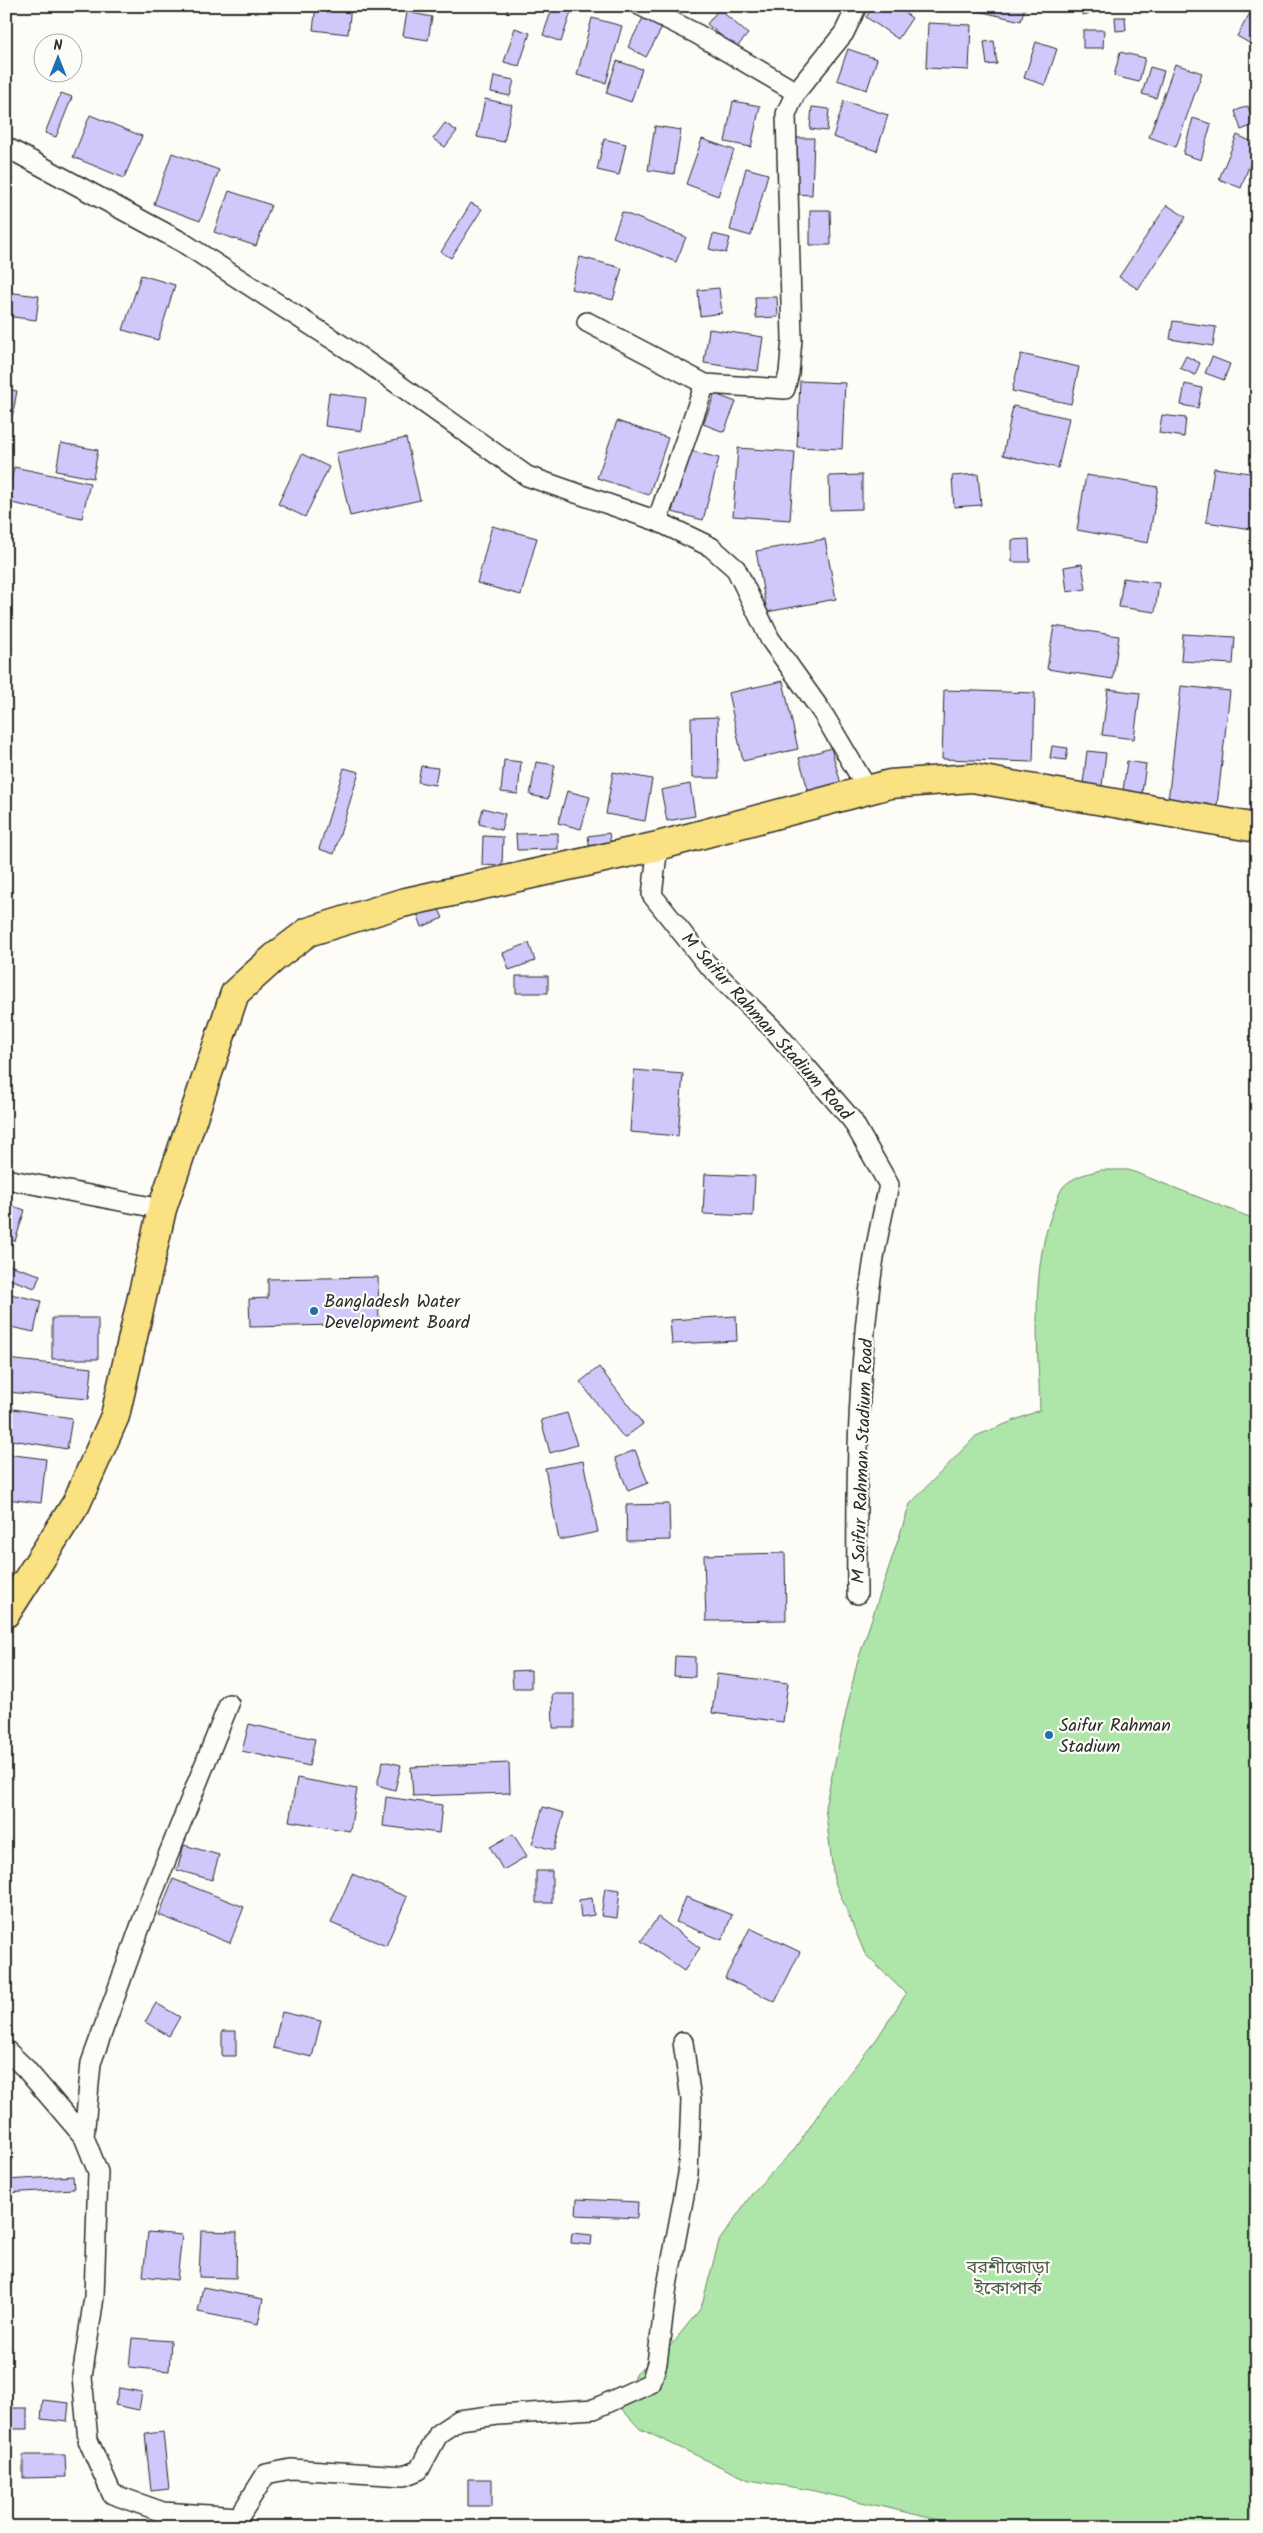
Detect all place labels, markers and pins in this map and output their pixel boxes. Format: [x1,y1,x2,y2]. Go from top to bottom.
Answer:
place label: Bangladesh Water Development Board [324,1288,471,1338]
marker: Bangladesh Water Development Board [308,1305,320,1317]
place label: Saifur Rahman Stadium [1059,1712,1171,1762]
marker: Saifur Rahman Stadium [1043,1729,1055,1741]

